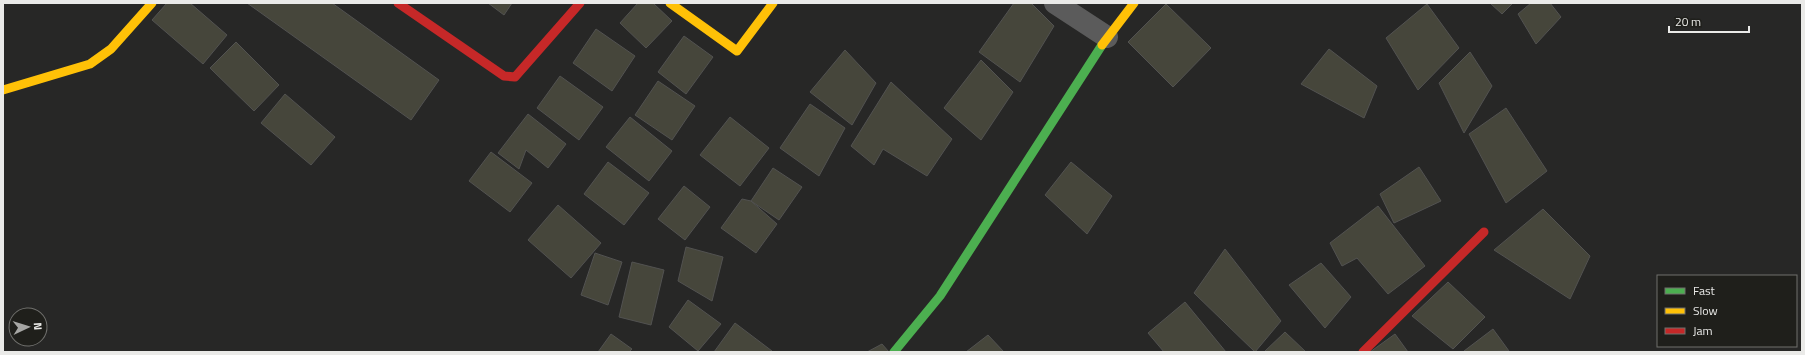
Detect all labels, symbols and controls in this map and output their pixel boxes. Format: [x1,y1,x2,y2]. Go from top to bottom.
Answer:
scale bar [1669,8,1749,34]
text: 20 m [1675,12,1701,31]
legend [1657,275,1797,347]
text: Fast [1693,281,1716,300]
text: Slow [1693,301,1718,320]
north arrow [8,307,48,347]
text: Jam [1693,321,1713,340]
text: N [30,322,46,331]

